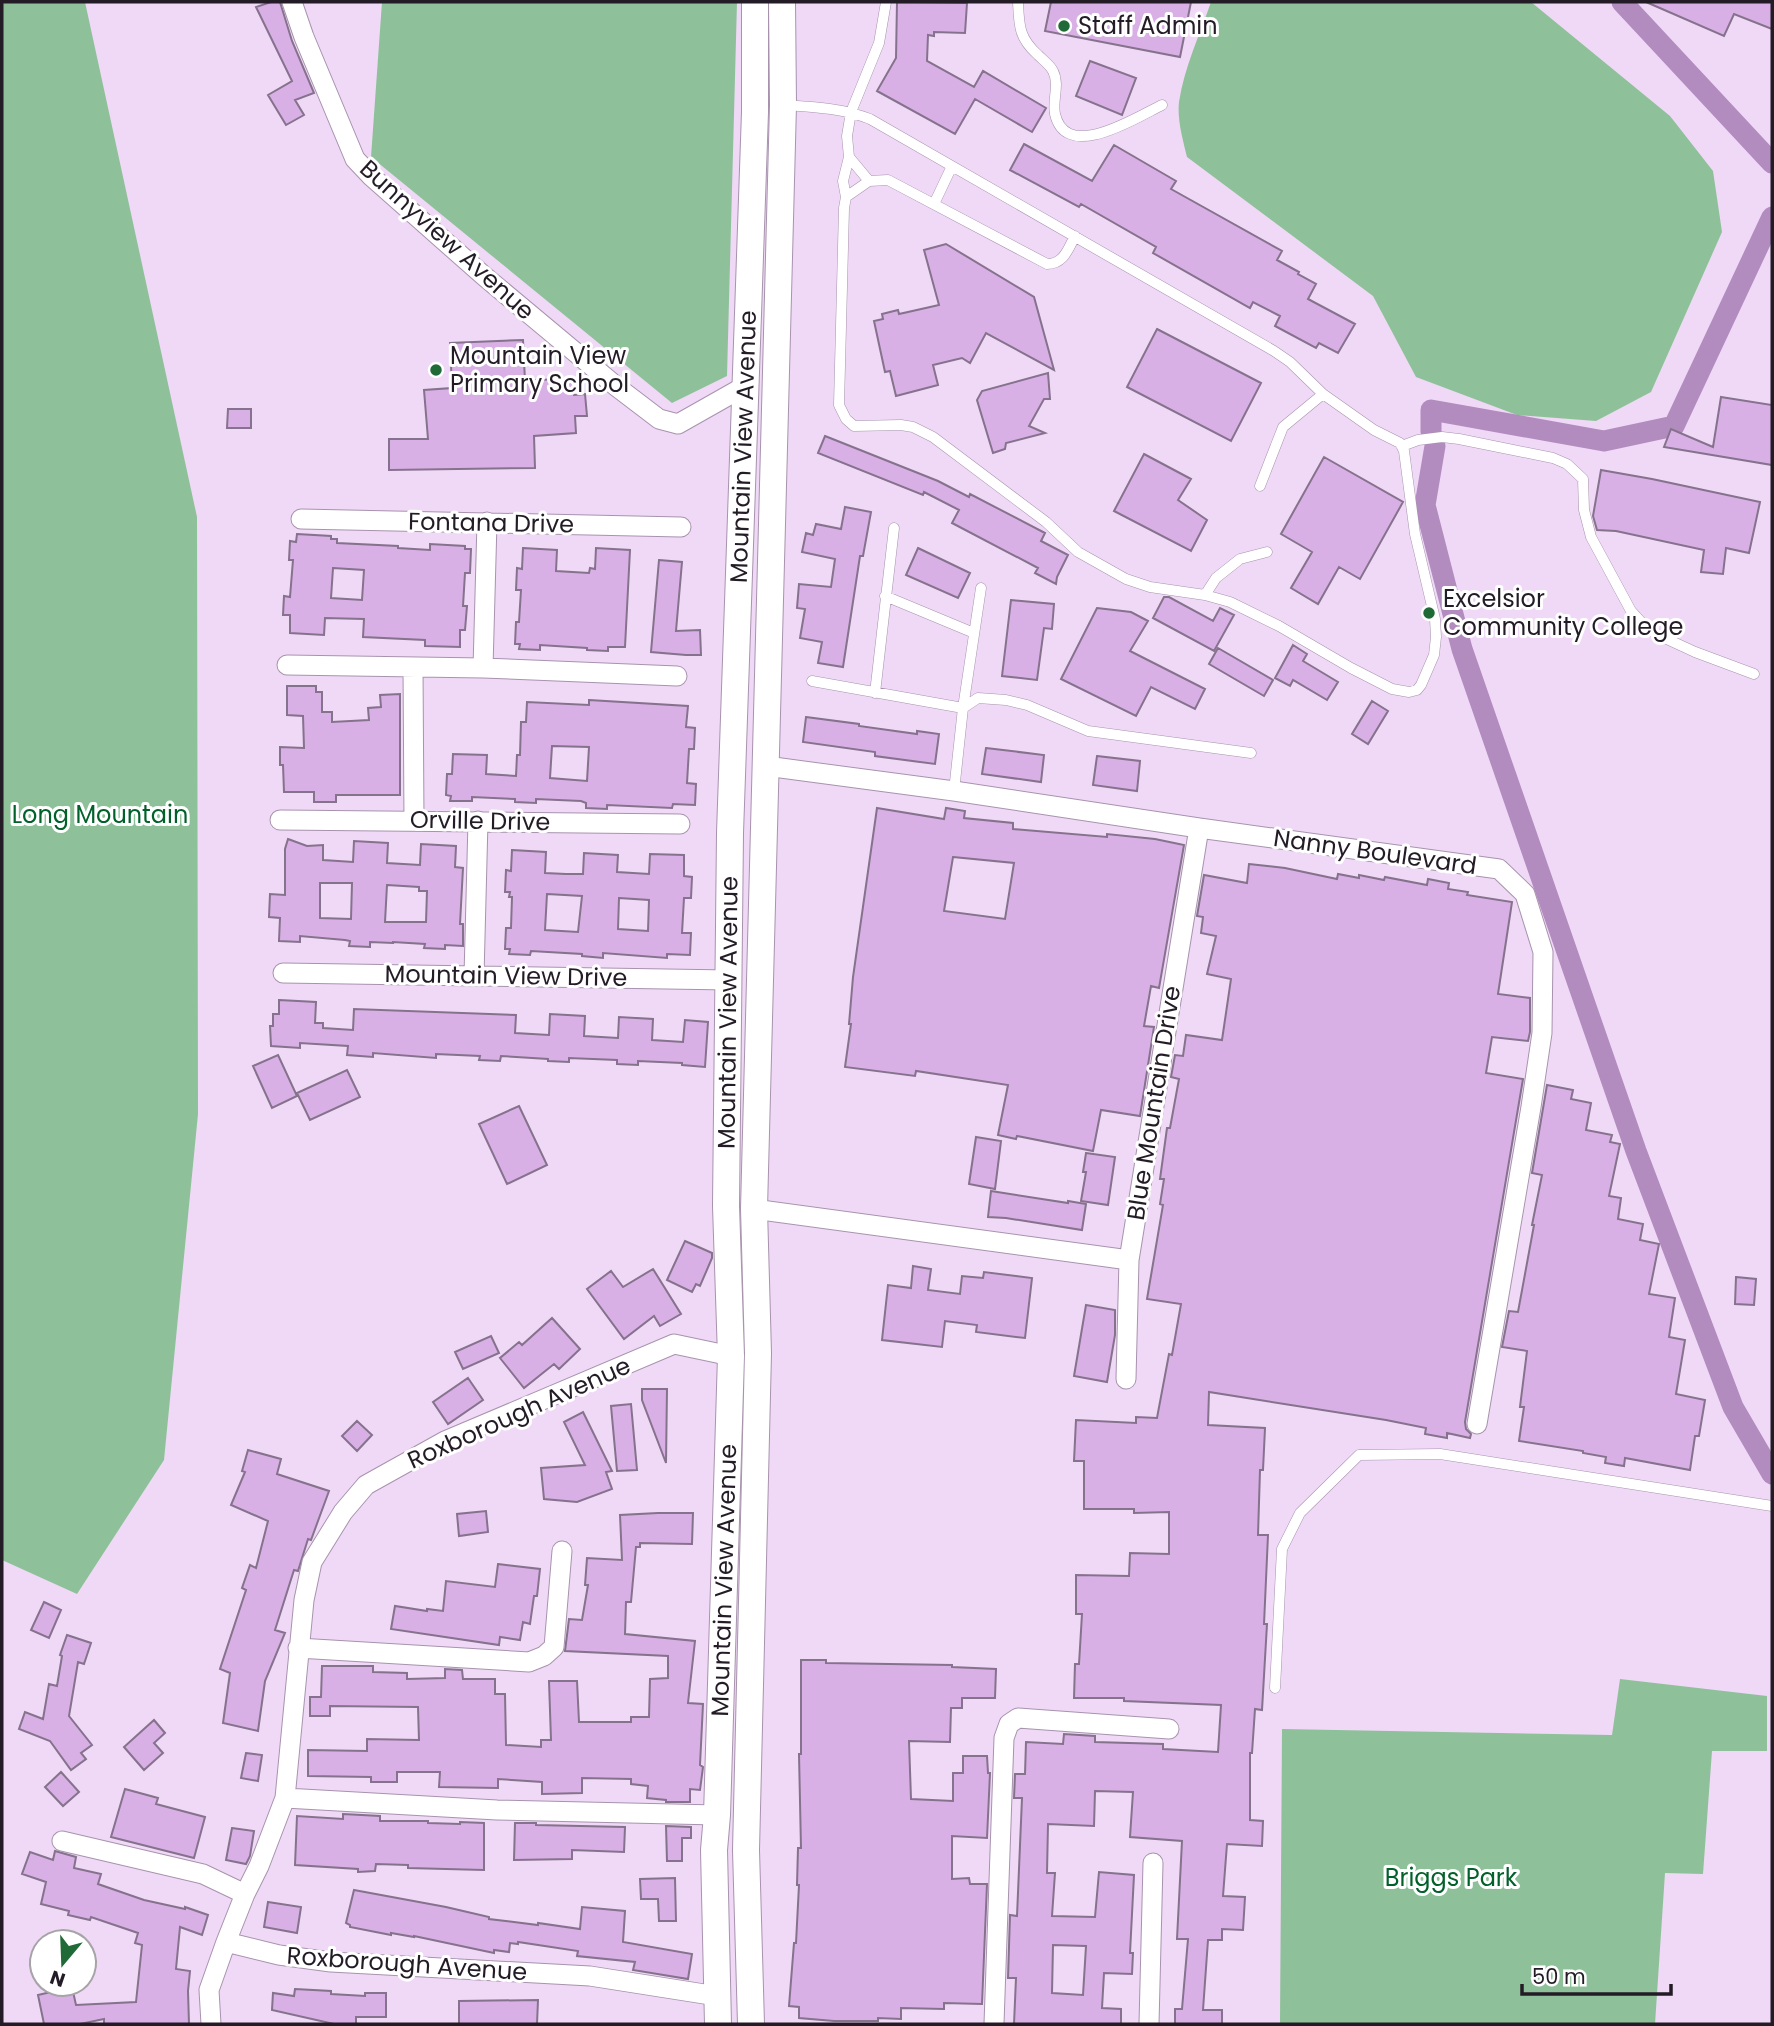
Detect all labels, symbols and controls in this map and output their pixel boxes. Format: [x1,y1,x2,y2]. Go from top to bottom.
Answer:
place label: Staff Admin [1078,9,1218,42]
marker: Staff Admin [1056,18,1072,34]
street label: Bunnyview Avenue [353,152,542,327]
street label: Mountain View Avenue [722,310,764,584]
place label: Mountain View Primary School [450,339,629,400]
marker: Mountain View Primary School [428,362,444,378]
street label: Fontana Drive [408,505,574,540]
place label: Excelsior Community College [1443,582,1683,643]
marker: Excelsior Community College [1421,605,1437,621]
park label: Long Mountain [12,798,188,831]
street label: Orville Drive [410,803,551,838]
street label: Nanny Boulevard [1271,821,1479,882]
street label: Mountain View Avenue [710,876,746,1149]
street label: Mountain View Drive [384,957,628,994]
street label: Blue Mountain Drive [1119,983,1188,1222]
street label: Roxborough Avenue [402,1348,636,1477]
street label: Mountain View Avenue [703,1443,744,1717]
park label: Briggs Park [1385,1861,1518,1894]
north arrow [28,1928,98,1998]
street label: Roxborough Avenue [286,1939,528,1988]
scale bar [1522,1952,1671,1996]
text: 50 m [1532,1962,1586,1991]
text: N [46,1964,69,1994]

